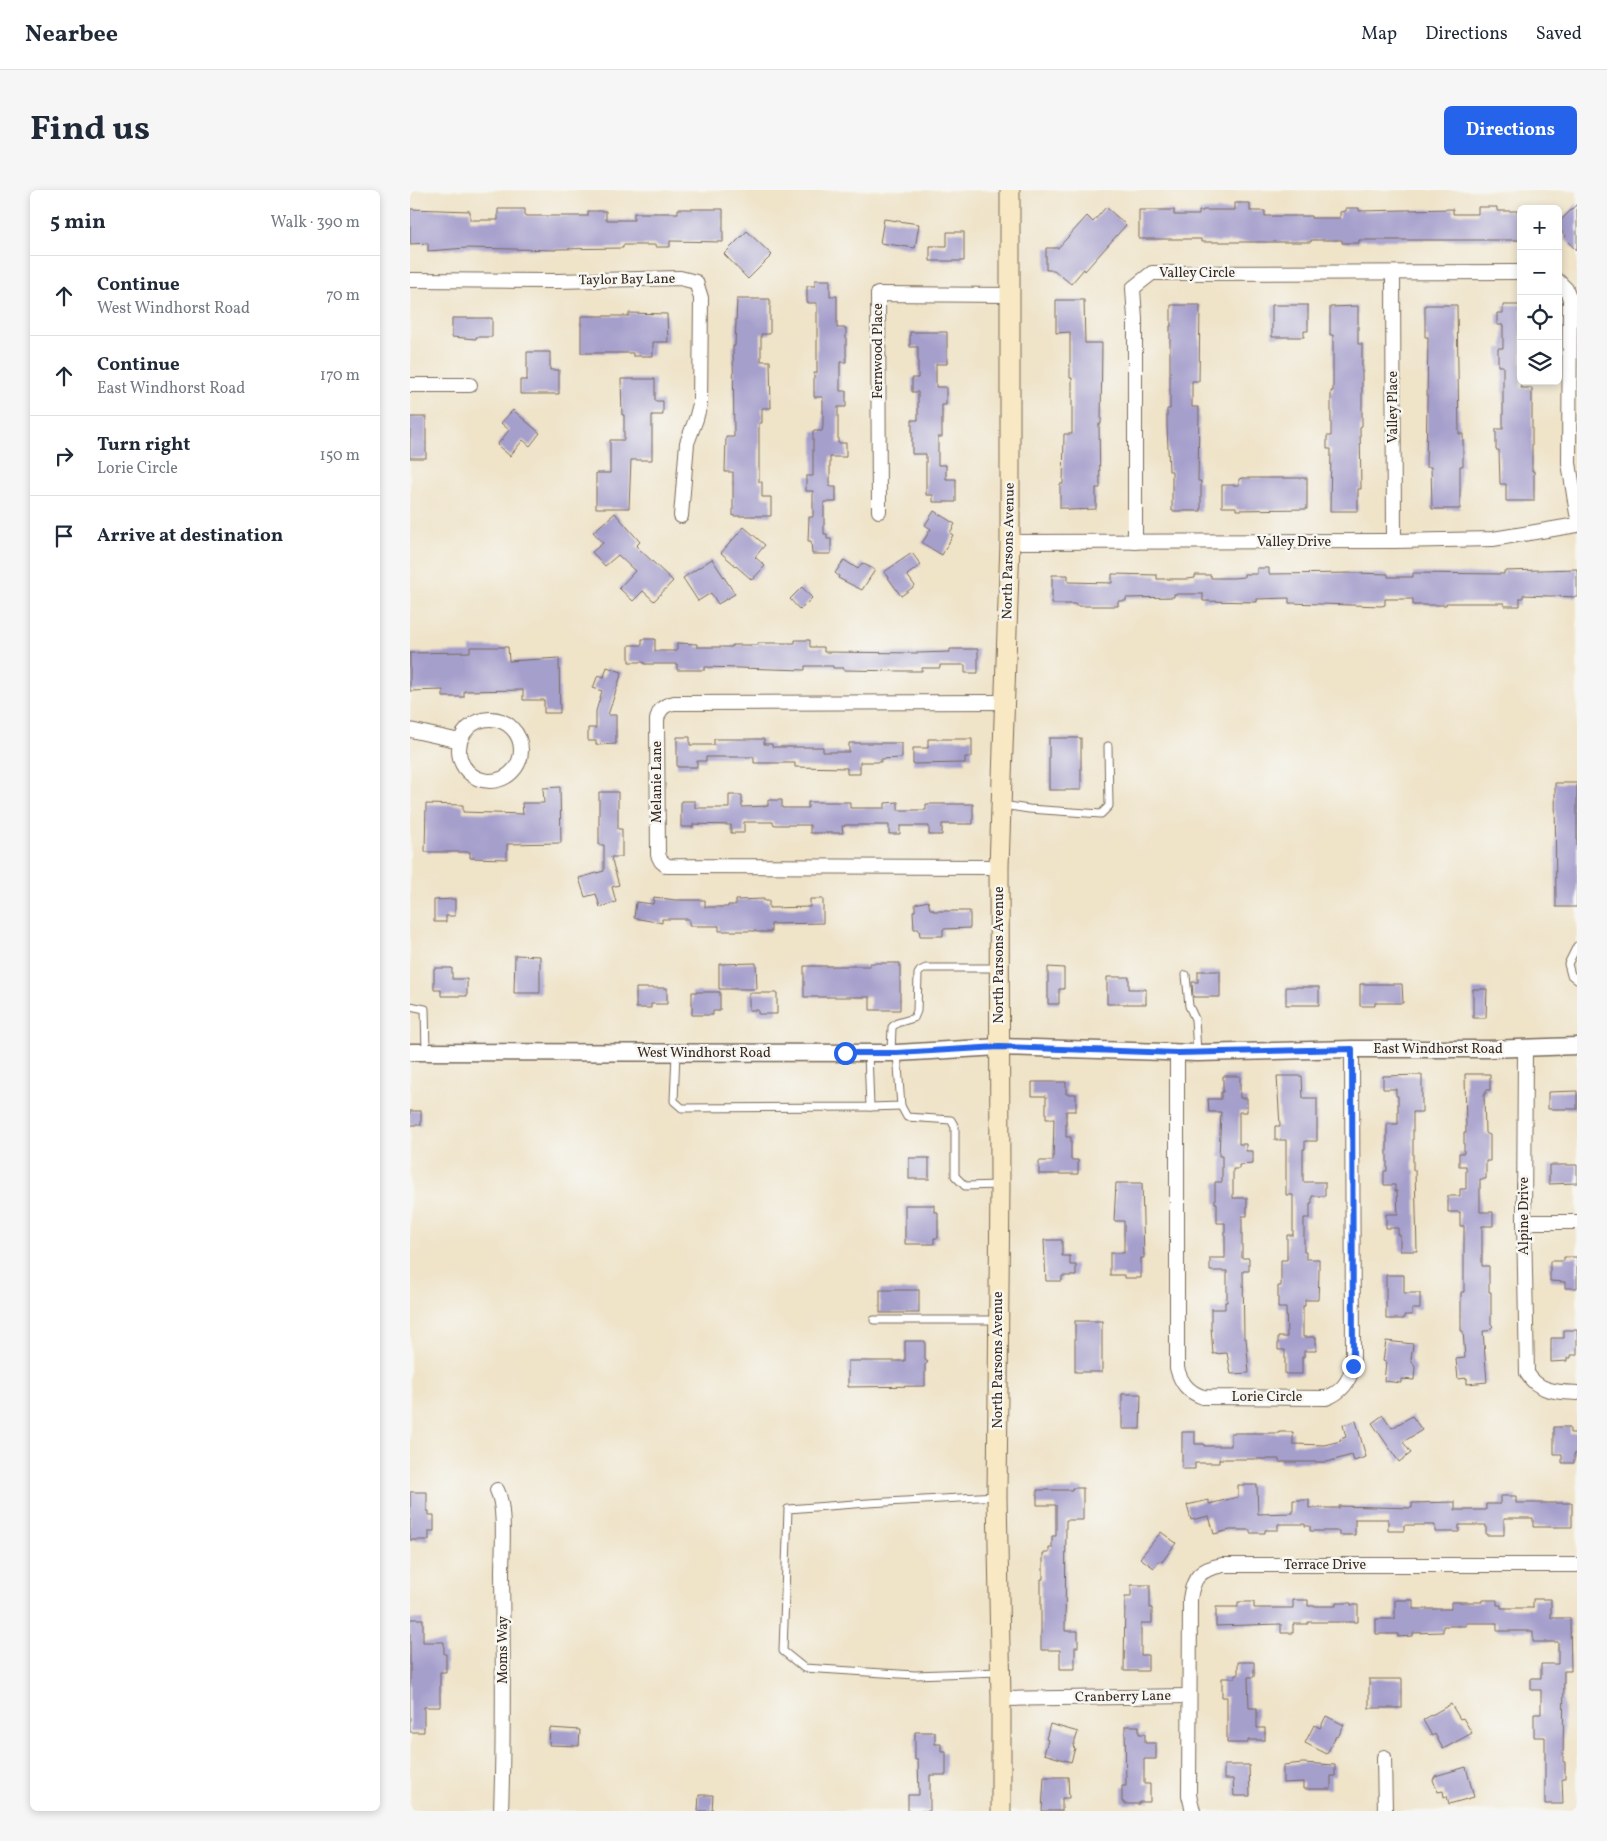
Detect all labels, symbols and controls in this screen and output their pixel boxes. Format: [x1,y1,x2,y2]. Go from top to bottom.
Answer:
text: Nearbee [25,18,118,52]
text: Map [1361,22,1397,47]
text: Directions [1425,22,1508,47]
text: Saved [1536,22,1582,47]
text: Find us [30,106,150,154]
button: Directions [1444,106,1577,155]
map controls [1517,205,1562,385]
button: + [1517,205,1562,250]
text: 5 min [50,208,106,237]
text: Walk · 390 m [271,212,360,234]
button: − [1517,250,1562,295]
street label: Valley Circle [1159,264,1235,283]
street label: Taylor Bay Lane [578,270,676,290]
text: Continue [97,272,180,298]
icon: ahead [50,282,78,310]
text: 70 m [326,285,360,307]
button: locate [1517,295,1562,340]
text: West Windhorst Road [97,298,250,320]
street label: Fernwood Place [869,303,888,399]
button: layers [1517,340,1562,385]
text: Continue [97,352,180,378]
icon: ahead [50,362,78,390]
text: 170 m [320,365,360,387]
street label: Valley Place [1384,370,1403,443]
text: East Windhorst Road [97,378,245,400]
text: Turn right [97,432,190,458]
icon: right [50,442,78,470]
text: 150 m [319,445,360,467]
text: Lorie Circle [97,458,178,480]
street label: North Parsons Avenue [998,482,1020,620]
icon: arrive [50,522,78,550]
text: Arrive at destination [97,523,283,549]
street label: Valley Drive [1257,533,1332,552]
street label: Melanie Lane [648,740,667,823]
street label: North Parsons Avenue [990,886,1009,1024]
street label: East Windhorst Road [1373,1040,1503,1059]
route start [834,1042,857,1065]
street label: West Windhorst Road [637,1044,771,1063]
street label: Alpine Drive [1515,1177,1534,1255]
street label: North Parsons Avenue [989,1291,1008,1429]
route end [1342,1355,1365,1378]
street label: Lorie Circle [1232,1388,1303,1407]
street label: Terrace Drive [1284,1556,1367,1575]
street label: Moms Way [494,1616,513,1684]
street label: Cranberry Lane [1075,1687,1172,1707]

